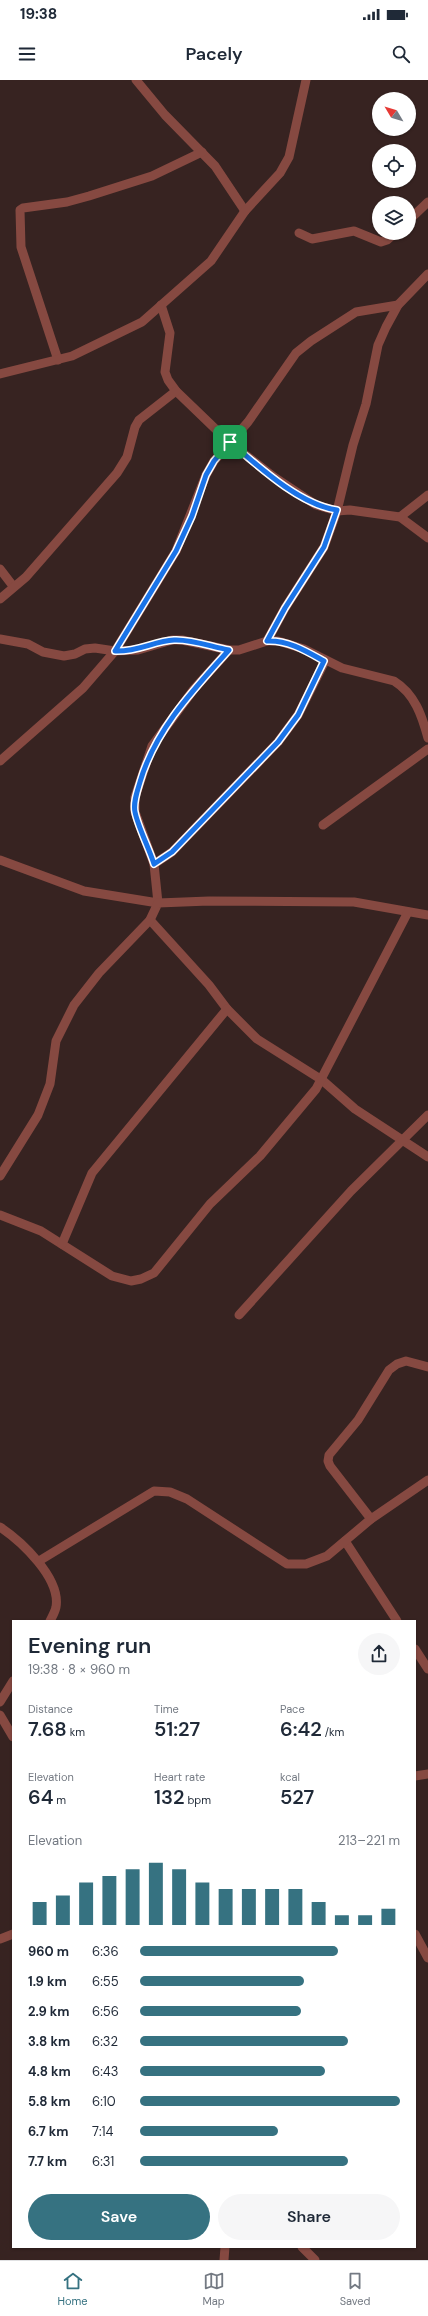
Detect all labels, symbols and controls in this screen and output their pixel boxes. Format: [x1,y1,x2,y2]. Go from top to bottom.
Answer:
text: 19:38 [20,4,57,24]
text: Pacely [185,42,243,66]
icon: menu [16,43,38,65]
icon: search [390,43,412,65]
north arrow [372,92,416,136]
map controls [372,92,416,240]
button: locate [372,144,416,188]
button: layers [372,196,416,240]
pin [213,425,247,459]
icon: arrive [219,431,241,453]
text: Evening run [28,1631,151,1660]
button: share [358,1633,400,1675]
text: 19:38 · 8 × 960 m [28,1661,130,1678]
text: Distance [28,1702,73,1716]
text: Time [154,1702,179,1716]
text: Pace [280,1702,305,1716]
text: 7.68 [28,1716,67,1742]
text: 51:27 [154,1716,200,1742]
text: 6:42 [280,1716,322,1742]
text: km [67,1725,85,1739]
text: /km [322,1725,344,1739]
text: Elevation [28,1770,74,1784]
text: Heart rate [154,1770,205,1784]
text: kcal [280,1770,300,1784]
text: 64 [28,1784,53,1810]
text: 132 [154,1784,184,1810]
text: 527 [280,1784,314,1810]
text: m [53,1793,66,1807]
text: bpm [184,1793,211,1807]
text: Elevation [28,1832,82,1849]
text: 213–221 m [338,1832,400,1849]
text: 960 m [28,1943,69,1960]
text: 6:36 [92,1943,119,1960]
text: 1.9 km [28,1973,67,1990]
text: 6:55 [92,1973,119,1990]
text: 2.9 km [28,2003,69,2020]
text: 6:56 [92,2003,119,2020]
text: 3.8 km [28,2033,70,2050]
text: 6:32 [92,2033,118,2050]
text: 4.8 km [28,2063,71,2080]
text: 6:43 [92,2063,118,2080]
text: 5.8 km [28,2093,70,2110]
text: 6:10 [92,2093,116,2110]
text: 6.7 km [28,2123,68,2140]
text: 7:14 [92,2123,114,2140]
text: 7.7 km [28,2153,67,2170]
text: 6:31 [92,2153,114,2170]
button: Save [28,2194,210,2240]
button: Share [218,2194,400,2240]
tab: Home [57,2270,88,2308]
tab: Map [203,2270,225,2308]
tab: Saved [340,2270,370,2308]

